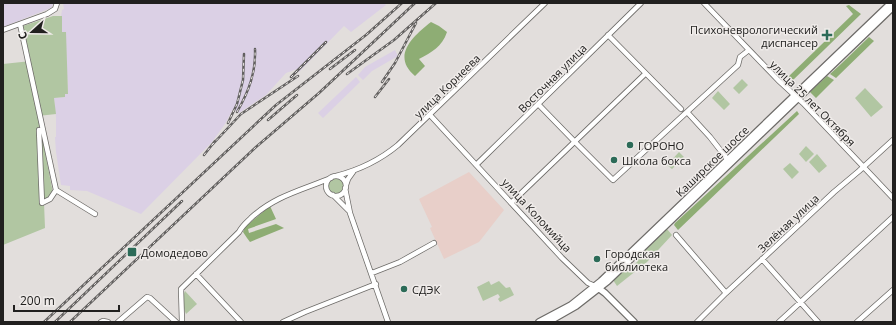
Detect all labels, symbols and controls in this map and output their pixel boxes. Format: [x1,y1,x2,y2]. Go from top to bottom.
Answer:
north arrow [12,12,52,52]
place label: Психоневрологический диспансер [690,22,818,50]
marker: Психоневрологический диспансер [821,29,833,41]
text: С [14,30,30,42]
street label: Восточная улица [514,40,590,116]
street label: улица Корнеева [411,51,483,121]
street label: улица 25 лет Октября [767,57,859,149]
street label: Каширское шоссе [672,122,752,200]
place label: ГОРОНО [638,138,684,153]
marker: ГОРОНО [625,140,635,150]
place label: Школа бокса [622,153,691,168]
marker: Школа бокса [609,155,619,165]
street label: улица Коломийца [499,175,575,255]
street label: Зелёная улица [754,191,822,255]
place label: Домодедово [141,245,209,260]
marker: Домодедово [126,246,138,258]
place label: Городская библиотека [605,246,668,274]
marker: Городская библиотека [592,254,602,264]
place label: СДЭК [412,282,440,297]
marker: СДЭК [399,284,409,294]
scale bar [14,287,119,313]
text: 200 m [20,292,55,309]

